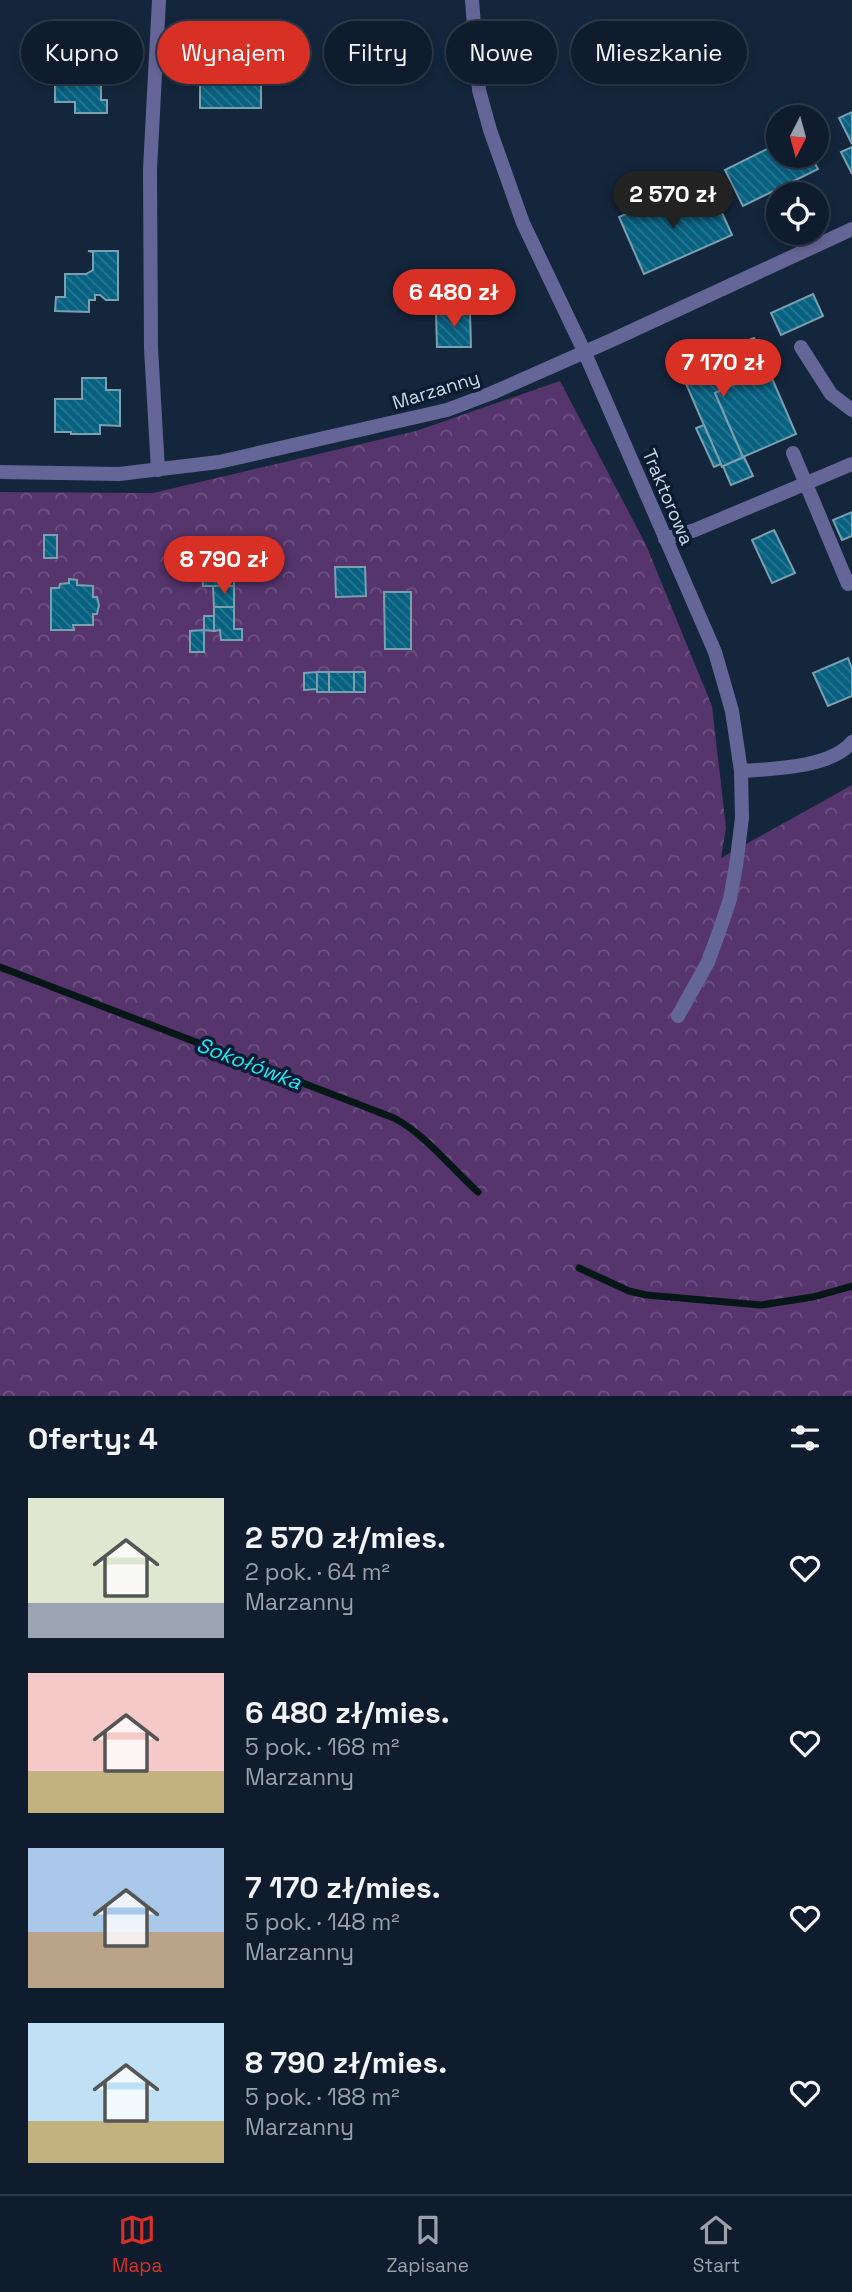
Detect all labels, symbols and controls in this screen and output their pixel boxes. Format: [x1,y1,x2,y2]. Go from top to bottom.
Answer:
chip: Kupno [21,21,143,84]
chip: Wynajem [157,21,310,84]
chip: Filtry [324,21,432,84]
chip: Nowe [446,21,557,84]
chip: Mieszkanie [571,21,747,84]
north arrow [766,105,830,168]
map controls [766,105,829,245]
pin: 2 570 zł [601,172,745,231]
text: 2 570 zł [629,179,717,209]
button: locate [766,182,829,245]
pin: 6 480 zł [382,270,526,329]
text: 6 480 zł [409,277,499,307]
pin: 7 170 zł [651,340,795,399]
text: 7 170 zł [681,347,765,377]
street label: Marzanny [389,365,483,415]
street label: Traktorowa [637,445,700,549]
pin: 8 790 zł [152,536,296,596]
text: 8 790 zł [180,544,268,574]
water label: Sokołówka [193,1031,306,1096]
text: Oferty: 4 [28,1419,158,1458]
icon: filters [786,1419,824,1457]
text: 2 570 zł/mies. [245,1518,446,1557]
icon: home [84,1526,168,1610]
icon: heart [786,1549,824,1587]
text: 2 pok. · 64 m² [245,1557,390,1587]
text: Marzanny [245,1587,354,1617]
text: 6 480 zł/mies. [245,1693,450,1732]
icon: home [84,1701,168,1785]
icon: heart [786,1724,824,1762]
text: 5 pok. · 168 m² [245,1732,399,1762]
text: Marzanny [245,1762,354,1792]
text: 7 170 zł/mies. [245,1868,441,1907]
icon: home [84,1876,168,1960]
icon: heart [786,1899,824,1937]
text: 5 pok. · 148 m² [245,1907,400,1937]
text: Marzanny [245,1937,354,1967]
text: 8 790 zł/mies. [245,2043,447,2082]
icon: home [84,2051,168,2135]
icon: heart [786,2074,824,2112]
text: 5 pok. · 188 m² [245,2082,400,2112]
text: Marzanny [245,2112,354,2142]
tab: Mapa [112,2211,162,2278]
tab: Zapisane [386,2211,469,2278]
tab: Start [693,2211,740,2278]

